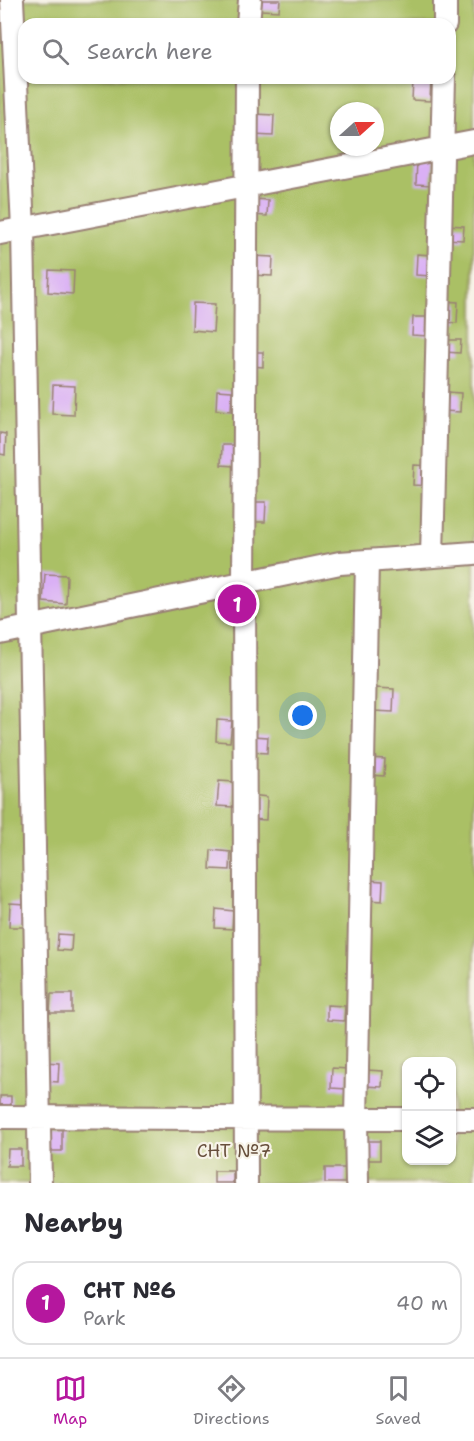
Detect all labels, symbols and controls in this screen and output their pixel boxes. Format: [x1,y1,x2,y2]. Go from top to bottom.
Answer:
search box [18,18,456,84]
icon: search [39,35,72,68]
text: Search here [87,37,213,66]
north arrow [330,102,384,156]
pin: 1 [218,582,256,626]
your location [288,701,317,730]
map controls [402,1057,456,1165]
button: locate [402,1057,456,1111]
button: layers [402,1111,456,1165]
park label: СНТ №7 [197,1139,271,1163]
text: Nearby [24,1205,123,1240]
text: СНТ №6 [83,1276,176,1305]
text: 1 [41,1290,50,1316]
text: 40 m [396,1290,448,1316]
text: Park [83,1305,126,1331]
tab: Map [53,1372,87,1429]
tab: Directions [193,1372,270,1429]
tab: Saved [376,1372,421,1429]

